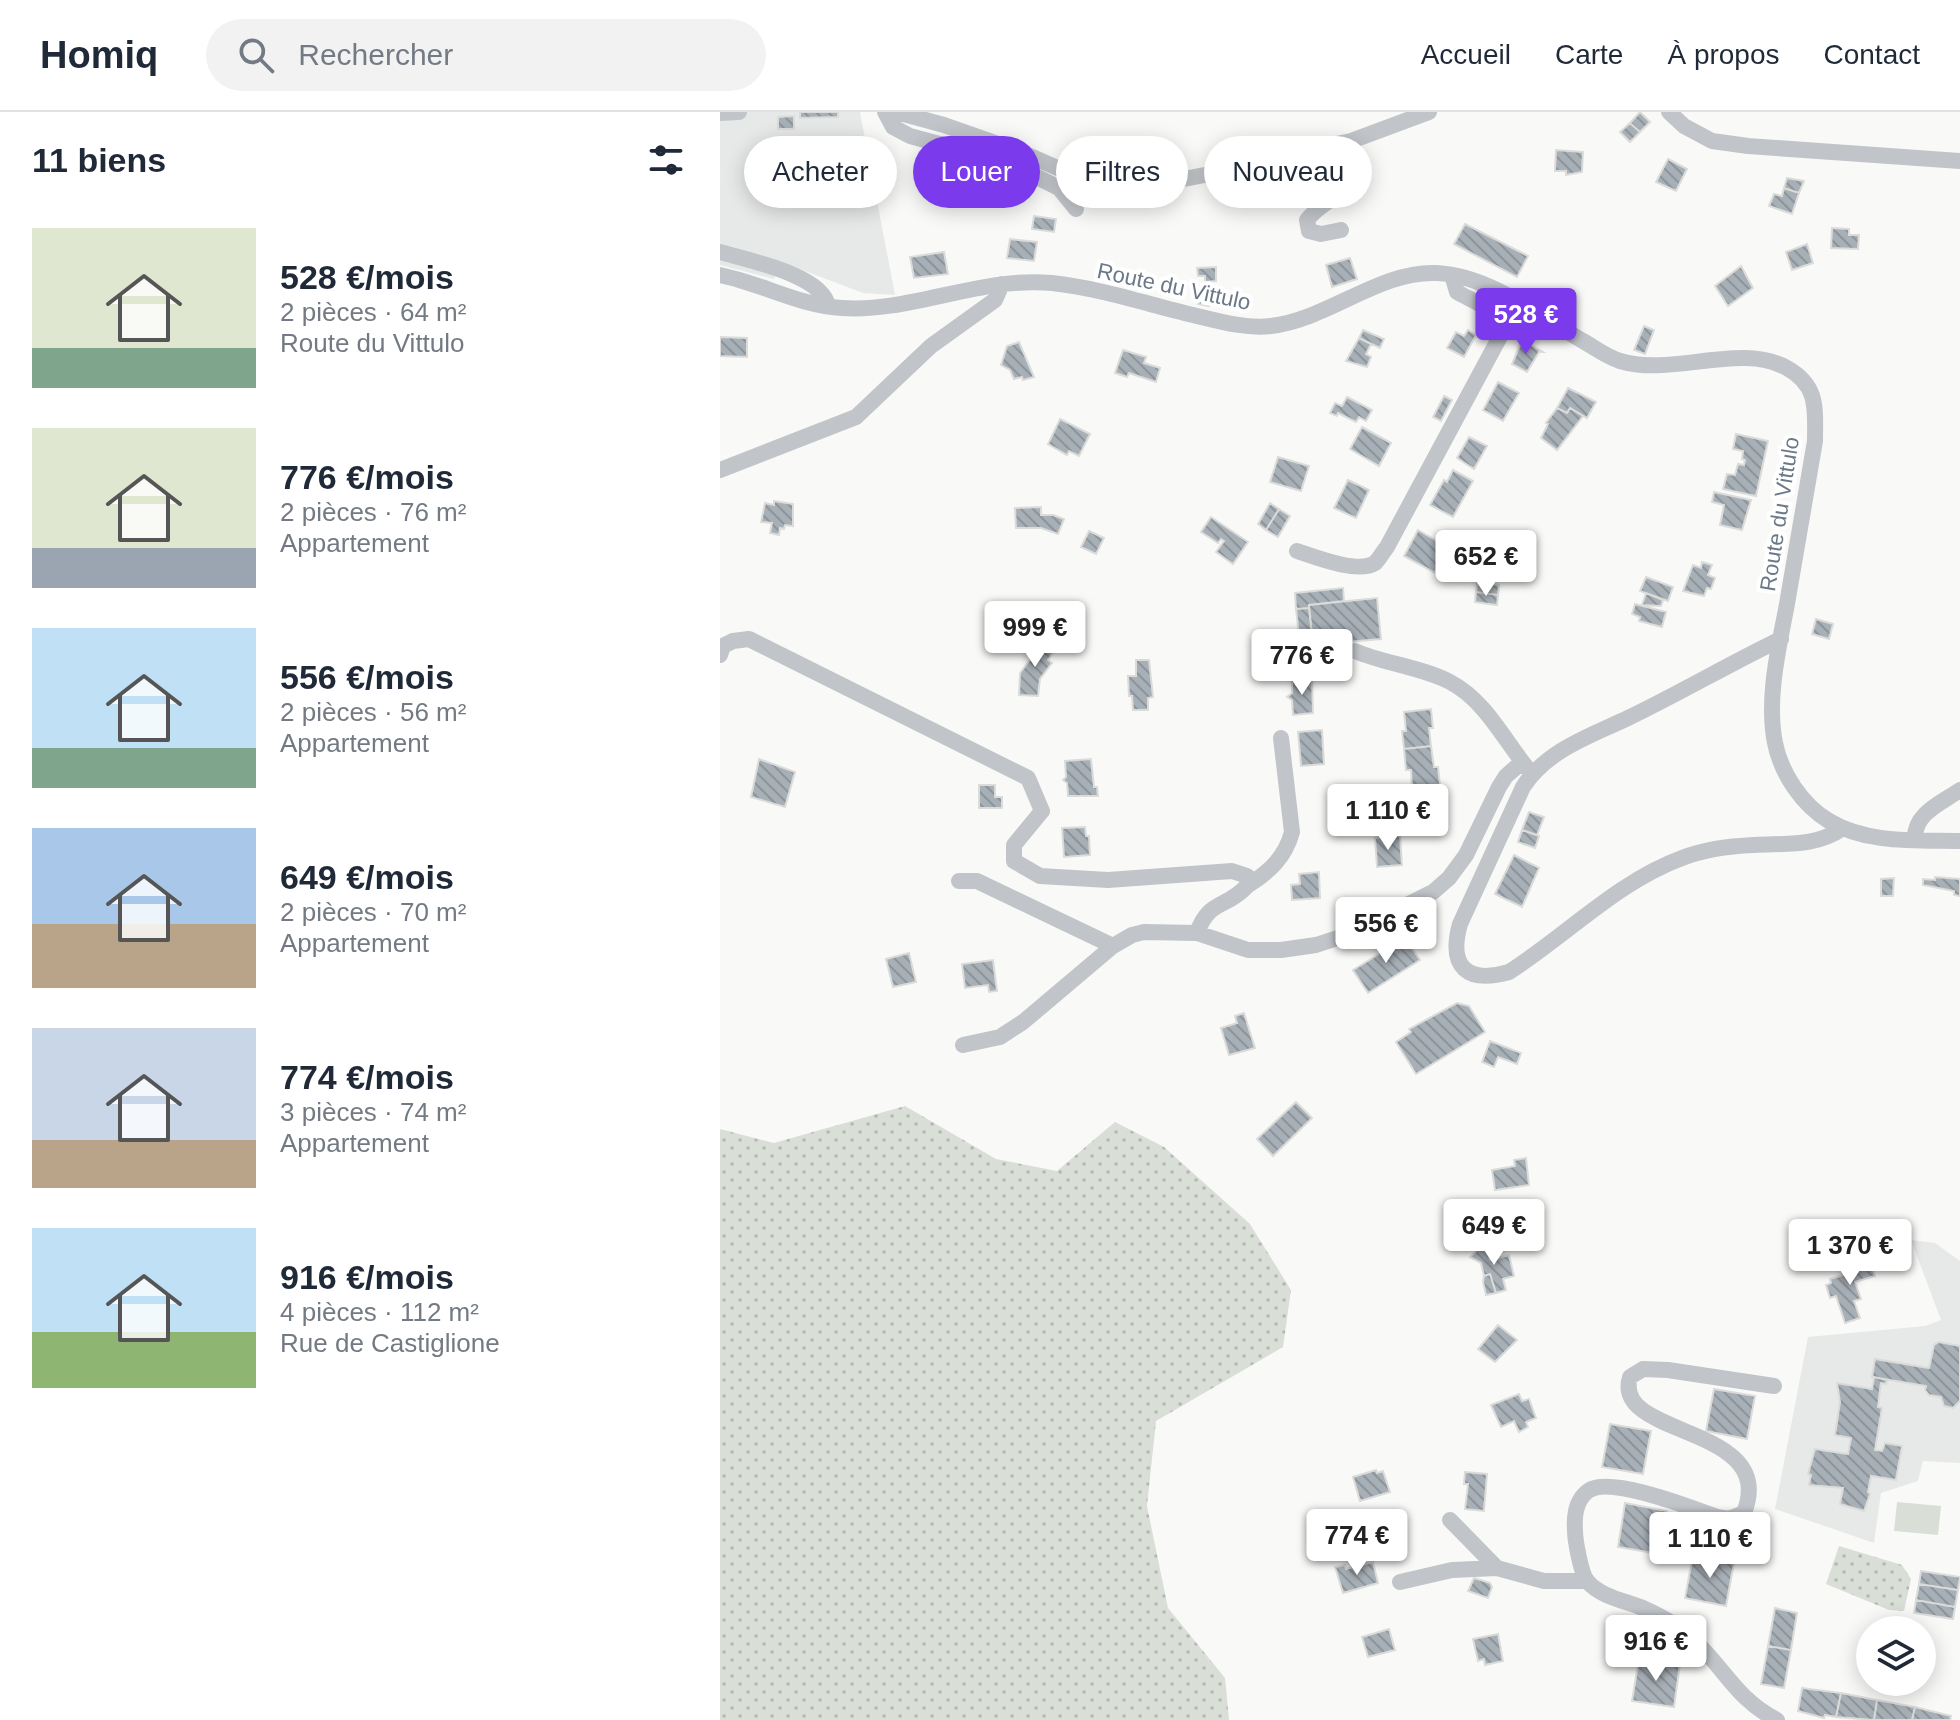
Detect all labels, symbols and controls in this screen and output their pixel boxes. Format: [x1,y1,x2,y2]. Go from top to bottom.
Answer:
search box [206,19,766,91]
icon: search [234,33,278,77]
text: Homiq [40,34,158,76]
text: Rechercher [298,38,453,71]
text: Accueil [1421,39,1511,70]
text: Carte [1555,39,1623,70]
text: À propos [1667,39,1780,70]
text: Contact [1824,39,1920,70]
chip: Acheter [744,136,897,208]
chip: Louer [913,136,1040,208]
chip: Filtres [1056,136,1188,208]
chip: Nouveau [1204,136,1372,208]
icon: filters [644,138,688,182]
text: 11 biens [32,141,166,179]
text: 528 €/mois [280,258,454,296]
street label: Route du Vittulo [1095,258,1253,315]
icon: home [96,260,192,356]
pin: 528 € [1470,288,1582,356]
text: 2 pièces · 64 m² [280,297,466,327]
text: 528 € [1493,299,1559,329]
text: Route du Vittulo [280,328,465,358]
street label: Route du Vittulo [1755,435,1804,593]
text: 776 €/mois [280,458,454,496]
icon: home [96,460,192,556]
text: 2 pièces · 76 m² [280,497,466,527]
text: Appartement [280,528,429,558]
pin: 652 € [1430,530,1542,598]
text: 652 € [1453,541,1519,571]
pin: 999 € [979,601,1091,669]
text: 999 € [1002,612,1068,642]
pin: 776 € [1246,629,1358,697]
text: 776 € [1269,640,1335,670]
text: 556 €/mois [280,658,454,696]
icon: home [96,660,192,756]
text: 2 pièces · 56 m² [280,697,466,727]
text: Appartement [280,728,429,758]
pin: 1 110 € [1314,784,1462,852]
text: 1 110 € [1345,795,1431,825]
text: 649 €/mois [280,858,454,896]
icon: home [96,860,192,956]
text: 2 pièces · 70 m² [280,897,466,927]
pin: 556 € [1330,897,1442,965]
text: 556 € [1353,908,1419,938]
text: Appartement [280,928,429,958]
text: 774 €/mois [280,1058,454,1096]
icon: home [96,1060,192,1156]
text: 3 pièces · 74 m² [280,1097,466,1127]
text: Appartement [280,1128,429,1158]
pin: 649 € [1438,1199,1550,1267]
text: 649 € [1461,1210,1527,1240]
pin: 1 370 € [1776,1219,1924,1287]
text: 1 370 € [1807,1230,1893,1260]
text: 916 €/mois [280,1258,454,1296]
icon: home [96,1260,192,1356]
text: 4 pièces · 112 m² [280,1297,479,1327]
text: Rue de Castiglione [280,1328,500,1358]
pin: 774 € [1301,1509,1413,1577]
pin: 1 110 € [1636,1512,1784,1580]
text: 774 € [1324,1520,1390,1550]
text: 1 110 € [1667,1523,1753,1553]
pin: 916 € [1600,1615,1712,1683]
map controls [1856,1616,1936,1696]
button: layers [1856,1616,1936,1696]
text: 916 € [1623,1626,1689,1656]

